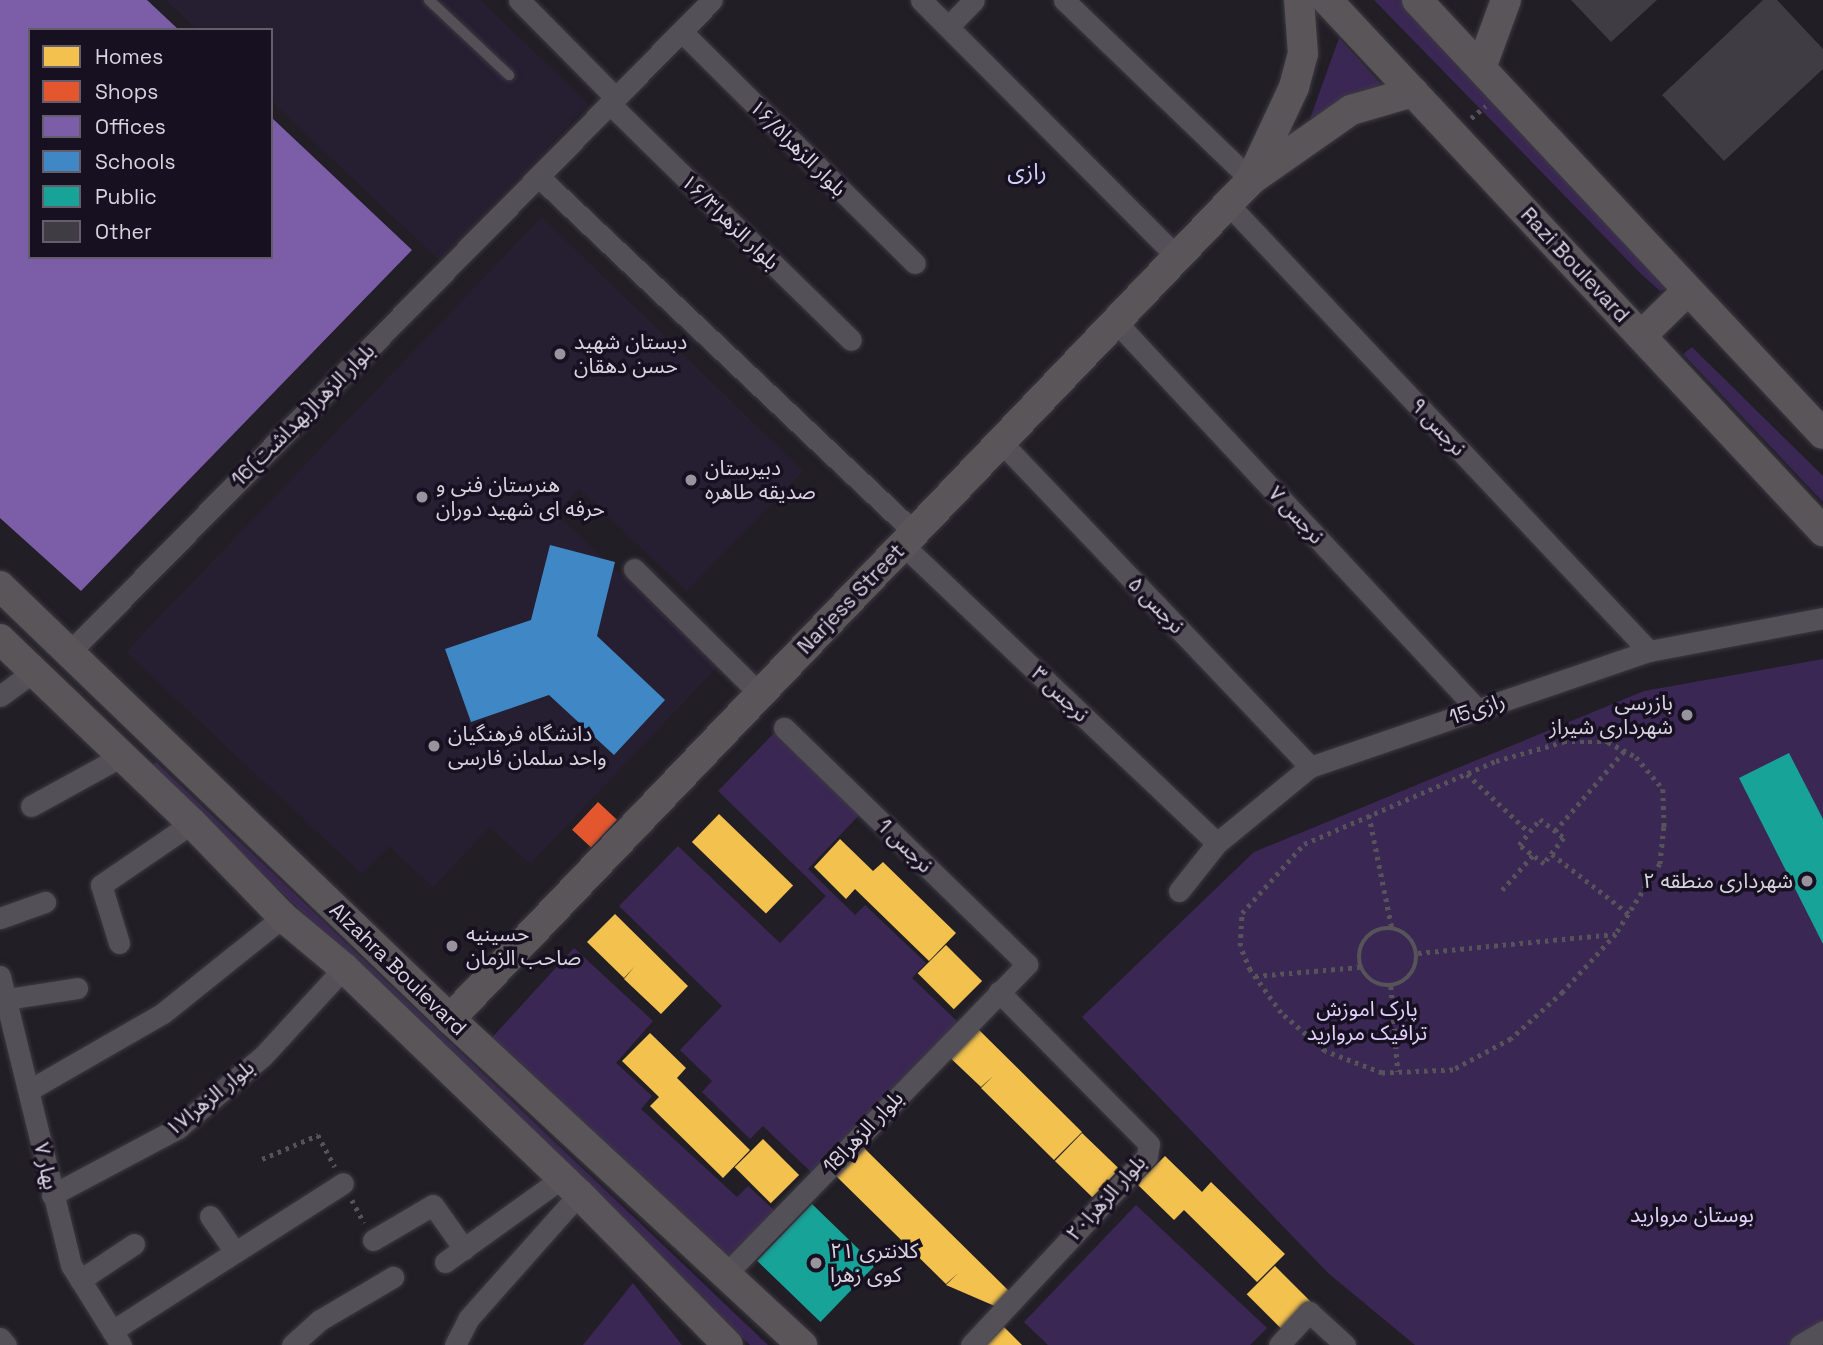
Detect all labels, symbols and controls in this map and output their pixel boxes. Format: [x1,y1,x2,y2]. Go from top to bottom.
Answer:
legend [28,28,273,259]
text: Homes [95,43,163,70]
text: Shops [95,78,158,105]
street label: بلوار الزهرا۱۶/۵ [744,94,852,202]
text: Offices [95,113,166,140]
text: Schools [95,148,175,175]
district label: رازی [1007,157,1047,185]
street label: بلوار الزهرا۱۶/۳ [676,169,784,275]
text: Public [95,183,157,210]
street label: Razi Boulevard [1515,202,1635,328]
text: Other [95,218,152,245]
place label: دبستان شهید حسن دهقان [574,329,687,379]
street label: 16بلوار الزهرا(بهداشت) [226,338,380,492]
marker: دبستان شهید حسن دهقان [552,346,568,362]
street label: نرجس ۹ [1405,393,1471,461]
place label: دبیرستان صدیقه طاهره [705,455,816,505]
place label: هنرستان فنی و حرفه ای شهید دوران [436,472,605,522]
marker: دبیرستان صدیقه طاهره [683,472,699,488]
street label: نرجس ۷ [1263,481,1329,549]
marker: هنرستان فنی و حرفه ای شهید دوران [414,489,430,505]
street label: Narjess Street [792,539,910,659]
street label: نرجس ۵ [1123,571,1189,639]
street label: نرجس ۳ [1026,661,1094,727]
street label: 15رازی [1446,688,1508,730]
place label: بازرسی شهرداری شیراز [1549,690,1673,740]
marker: بازرسی شهرداری شیراز [1679,707,1695,723]
place label: دانشگاه فرهنگیان واحد سلمان فارسی [448,721,607,771]
marker: دانشگاه فرهنگیان واحد سلمان فارسی [426,738,442,754]
street label: 1 نرجس [872,814,938,878]
place label: شهرداری منطقه ۲ [1643,868,1793,894]
marker: شهرداری منطقه ۲ [1799,873,1815,889]
street label: Alzahra Boulevard [324,897,472,1041]
place label: حسینیه صاحب الزمان [466,921,581,971]
marker: حسینیه صاحب الزمان [444,938,460,954]
park label: پارک اموزش ترافیک مروارید [1307,996,1427,1046]
street label: بلوار الزهرا۱۷ [161,1055,259,1141]
street label: 18بلوار الزهرا [818,1086,908,1178]
street label: بهار ۷ [29,1140,63,1192]
street label: بلوار الزهرا۲۰ [1061,1150,1151,1246]
park label: بوستان مروارید [1630,1202,1754,1228]
place label: کلانتری ۲۱ کوی زهرا [830,1238,918,1288]
marker: کلانتری ۲۱ کوی زهرا [808,1255,824,1271]

